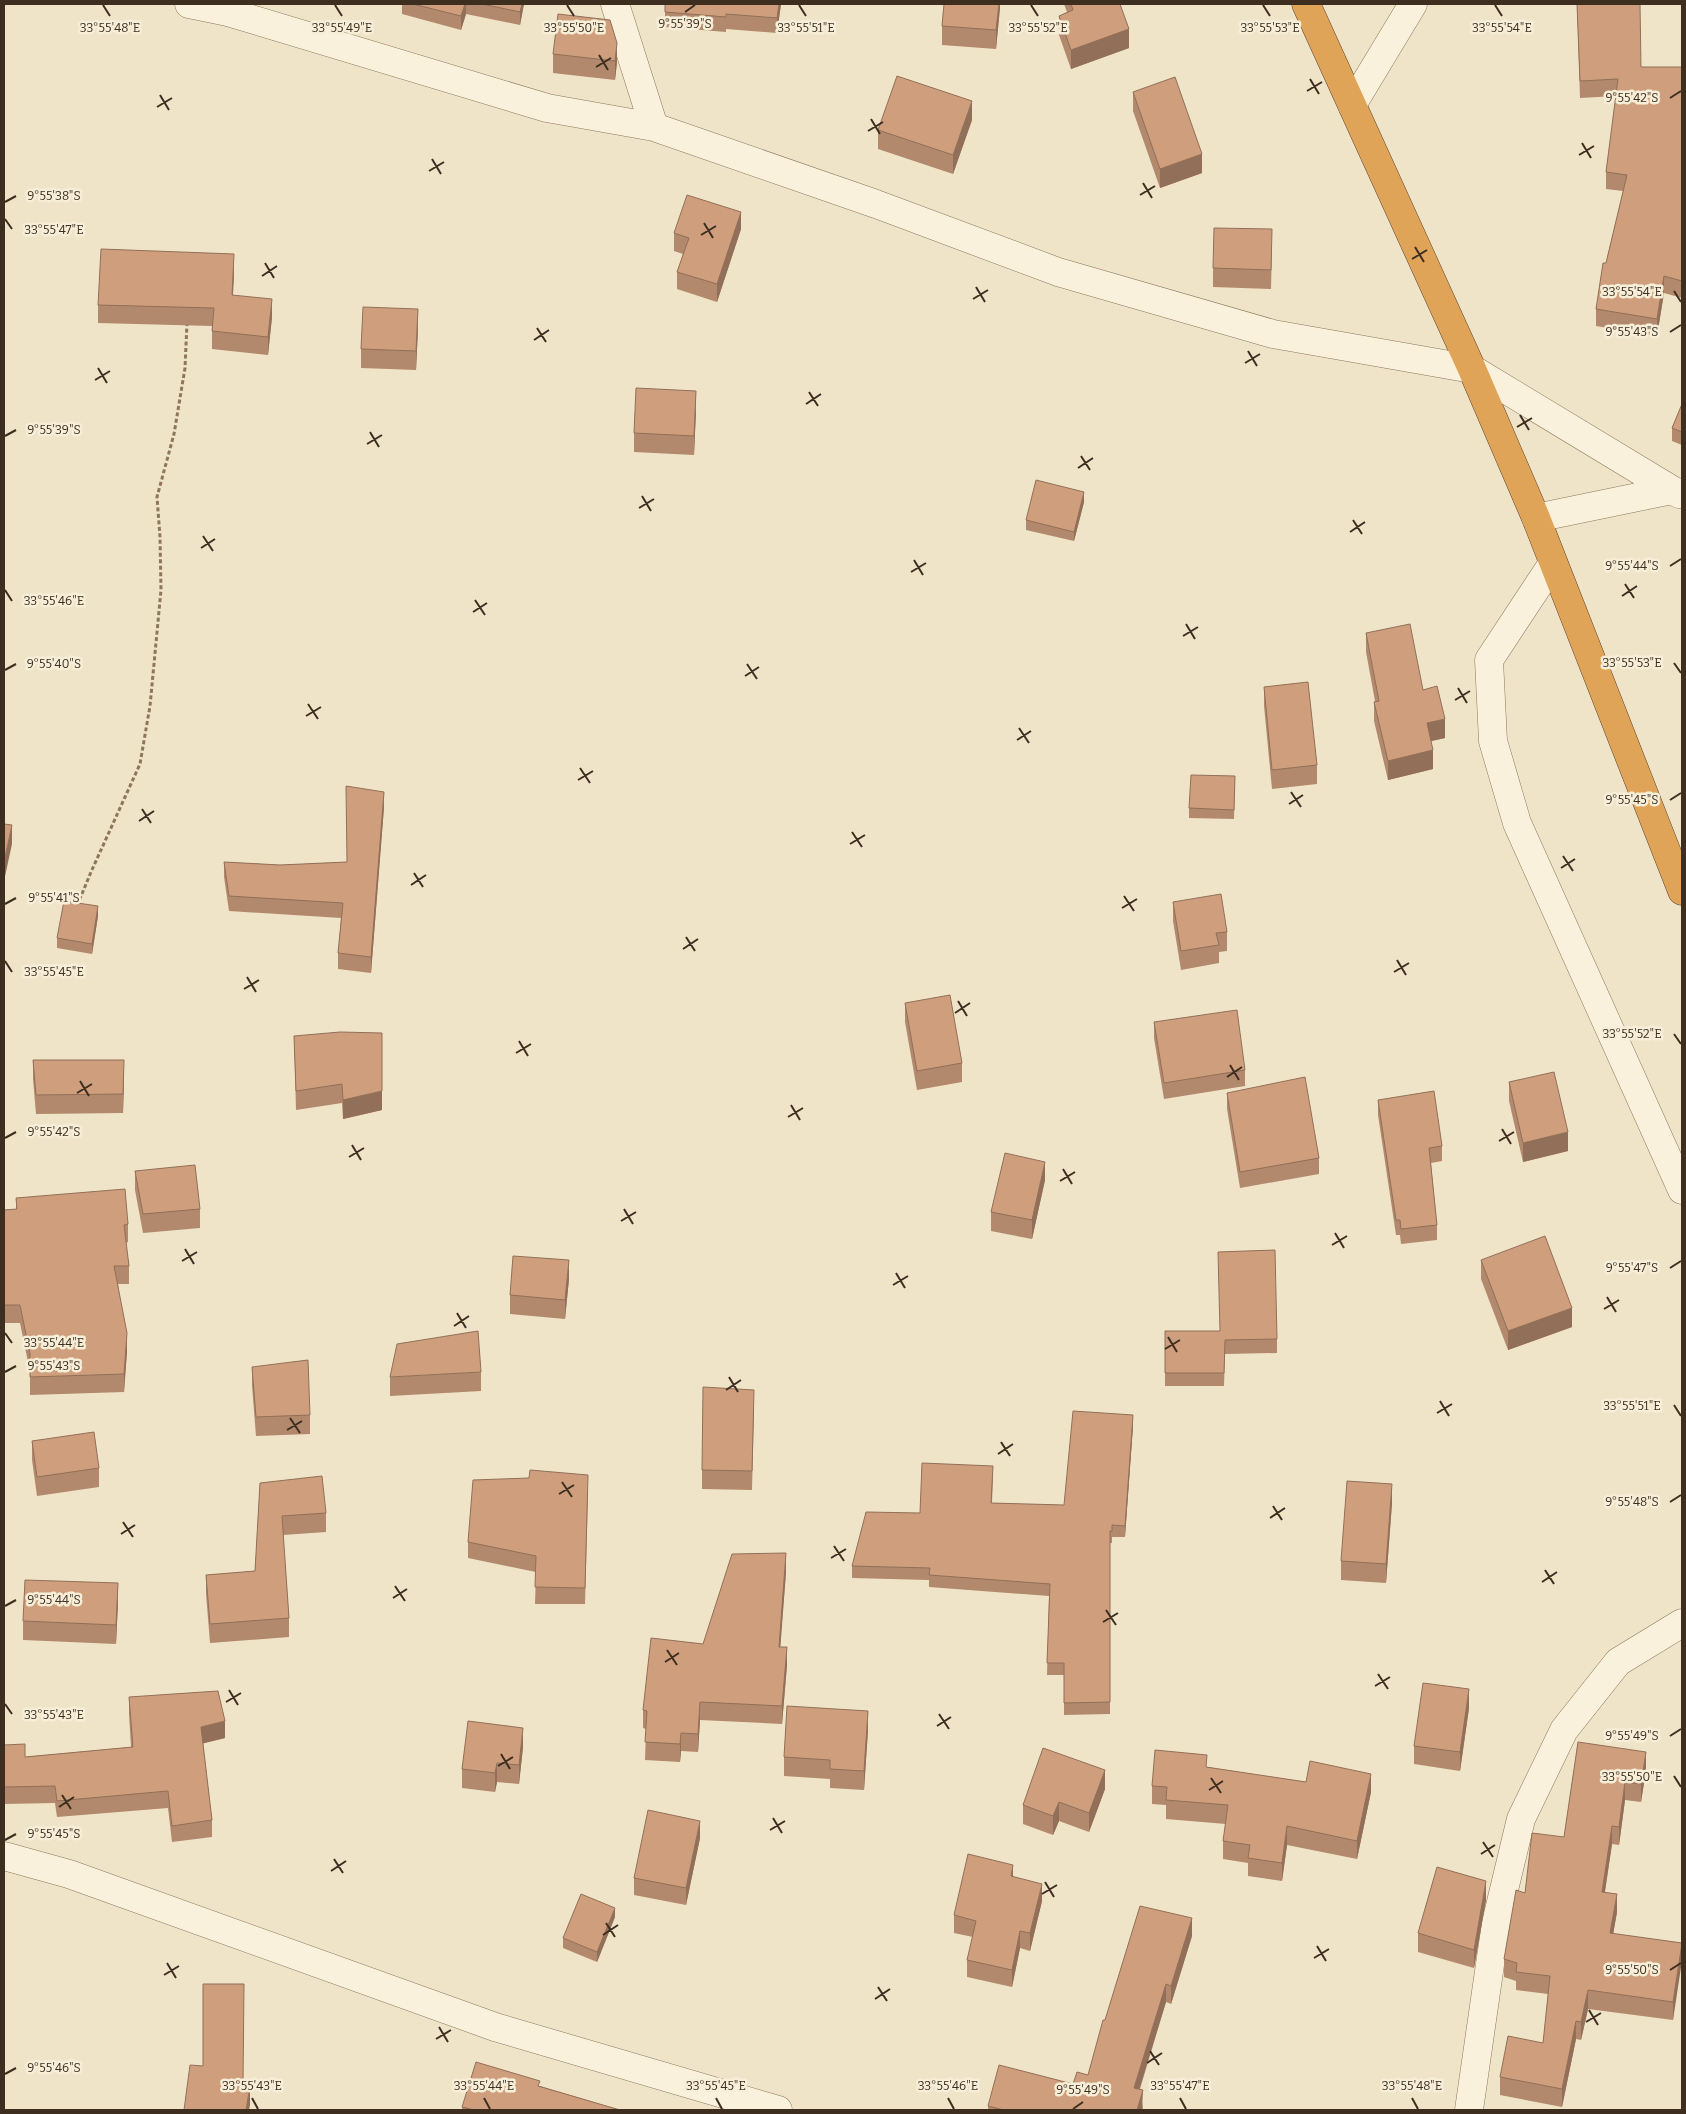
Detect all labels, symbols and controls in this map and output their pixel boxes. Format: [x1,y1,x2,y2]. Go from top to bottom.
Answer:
text: 9°55'39"S [658,17,712,31]
text: 33°55'48"E [80,21,140,35]
text: 33°55'49"E [312,21,372,35]
text: 33°55'50"E [544,21,604,35]
text: 33°55'51"E [777,21,835,35]
text: 33°55'52"E [1008,21,1068,35]
text: 33°55'53"E [1240,21,1300,35]
text: 33°55'54"E [1472,21,1532,35]
text: 9°55'42"S [1605,91,1659,105]
text: 9°55'38"S [27,189,81,203]
text: 33°55'47"E [24,223,84,237]
text: 33°55'54"E [1602,285,1662,299]
text: 9°55'43"S [1605,325,1659,339]
text: 9°55'39"S [27,423,81,437]
text: 9°55'44"S [1605,559,1659,573]
text: 33°55'46"E [24,594,84,608]
text: 33°55'53"E [1602,656,1662,670]
text: 9°55'40"S [27,657,81,671]
text: 9°55'45"S [1606,793,1659,807]
text: 9°55'41"S [28,891,80,905]
text: 33°55'45"E [24,965,84,979]
text: 33°55'52"E [1602,1027,1662,1041]
text: 9°55'42"S [27,1125,81,1139]
text: 9°55'47"S [1606,1261,1658,1275]
text: 33°55'44"E [24,1336,84,1350]
text: 9°55'43"S [27,1359,81,1373]
text: 33°55'51"E [1603,1399,1661,1413]
text: 9°55'48"S [1605,1495,1659,1509]
text: 9°55'44"S [27,1593,81,1607]
text: 33°55'43"E [24,1708,84,1722]
text: 9°55'49"S [1605,1729,1659,1743]
text: 33°55'50"E [1602,1770,1662,1784]
text: 9°55'45"S [28,1827,81,1841]
text: 9°55'50"S [1605,1963,1659,1977]
text: 9°55'46"S [27,2061,81,2075]
text: 33°55'43"E [222,2079,282,2093]
text: 33°55'44"E [454,2079,514,2093]
text: 33°55'45"E [686,2079,746,2093]
text: 33°55'46"E [918,2079,978,2093]
text: 33°55'47"E [1150,2079,1210,2093]
text: 33°55'48"E [1382,2079,1442,2093]
text: 9°55'49"S [1056,2083,1110,2097]

